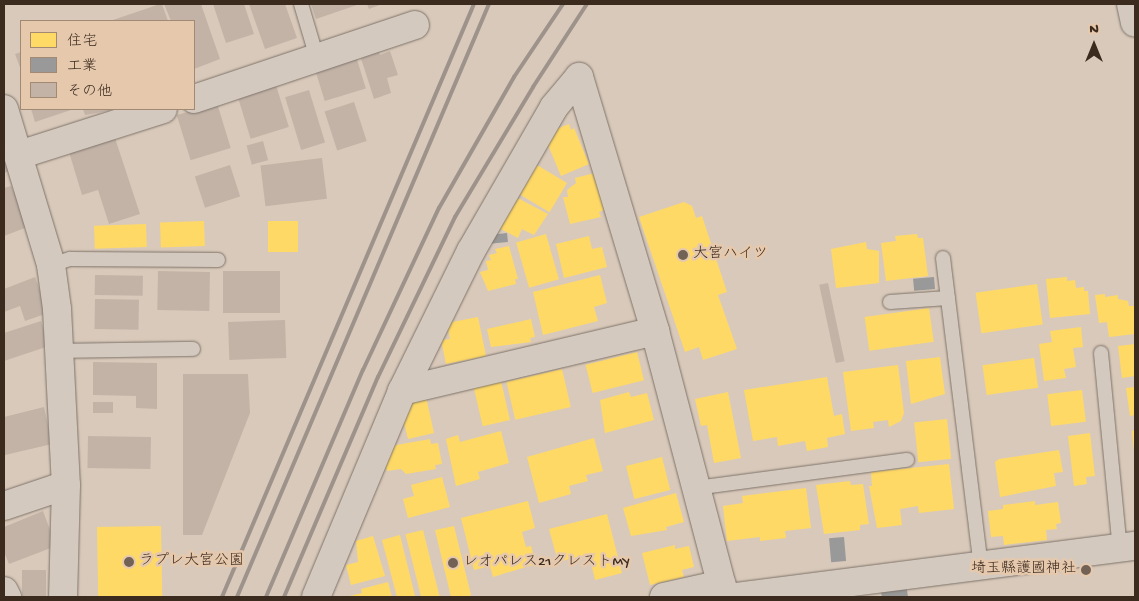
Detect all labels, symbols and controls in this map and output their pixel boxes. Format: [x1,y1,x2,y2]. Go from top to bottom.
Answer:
legend [20,20,195,110]
north arrow [1069,20,1119,70]
text: N [1089,21,1099,38]
text: 住宅 [67,33,97,51]
text: 工業 [67,58,97,76]
text: その他 [67,83,112,101]
place label: 大宮ハイツ [693,246,768,264]
marker: 大宮ハイツ [677,249,689,261]
place label: ラプレ大宮公園 [139,553,244,571]
place label: レオパレス21クレストMY [463,554,629,572]
marker: ラプレ大宮公園 [123,556,135,568]
marker: レオパレス21クレストMY [447,557,459,569]
place label: 埼玉縣護國神社 [971,561,1076,579]
marker: 埼玉縣護國神社 [1080,564,1092,576]

